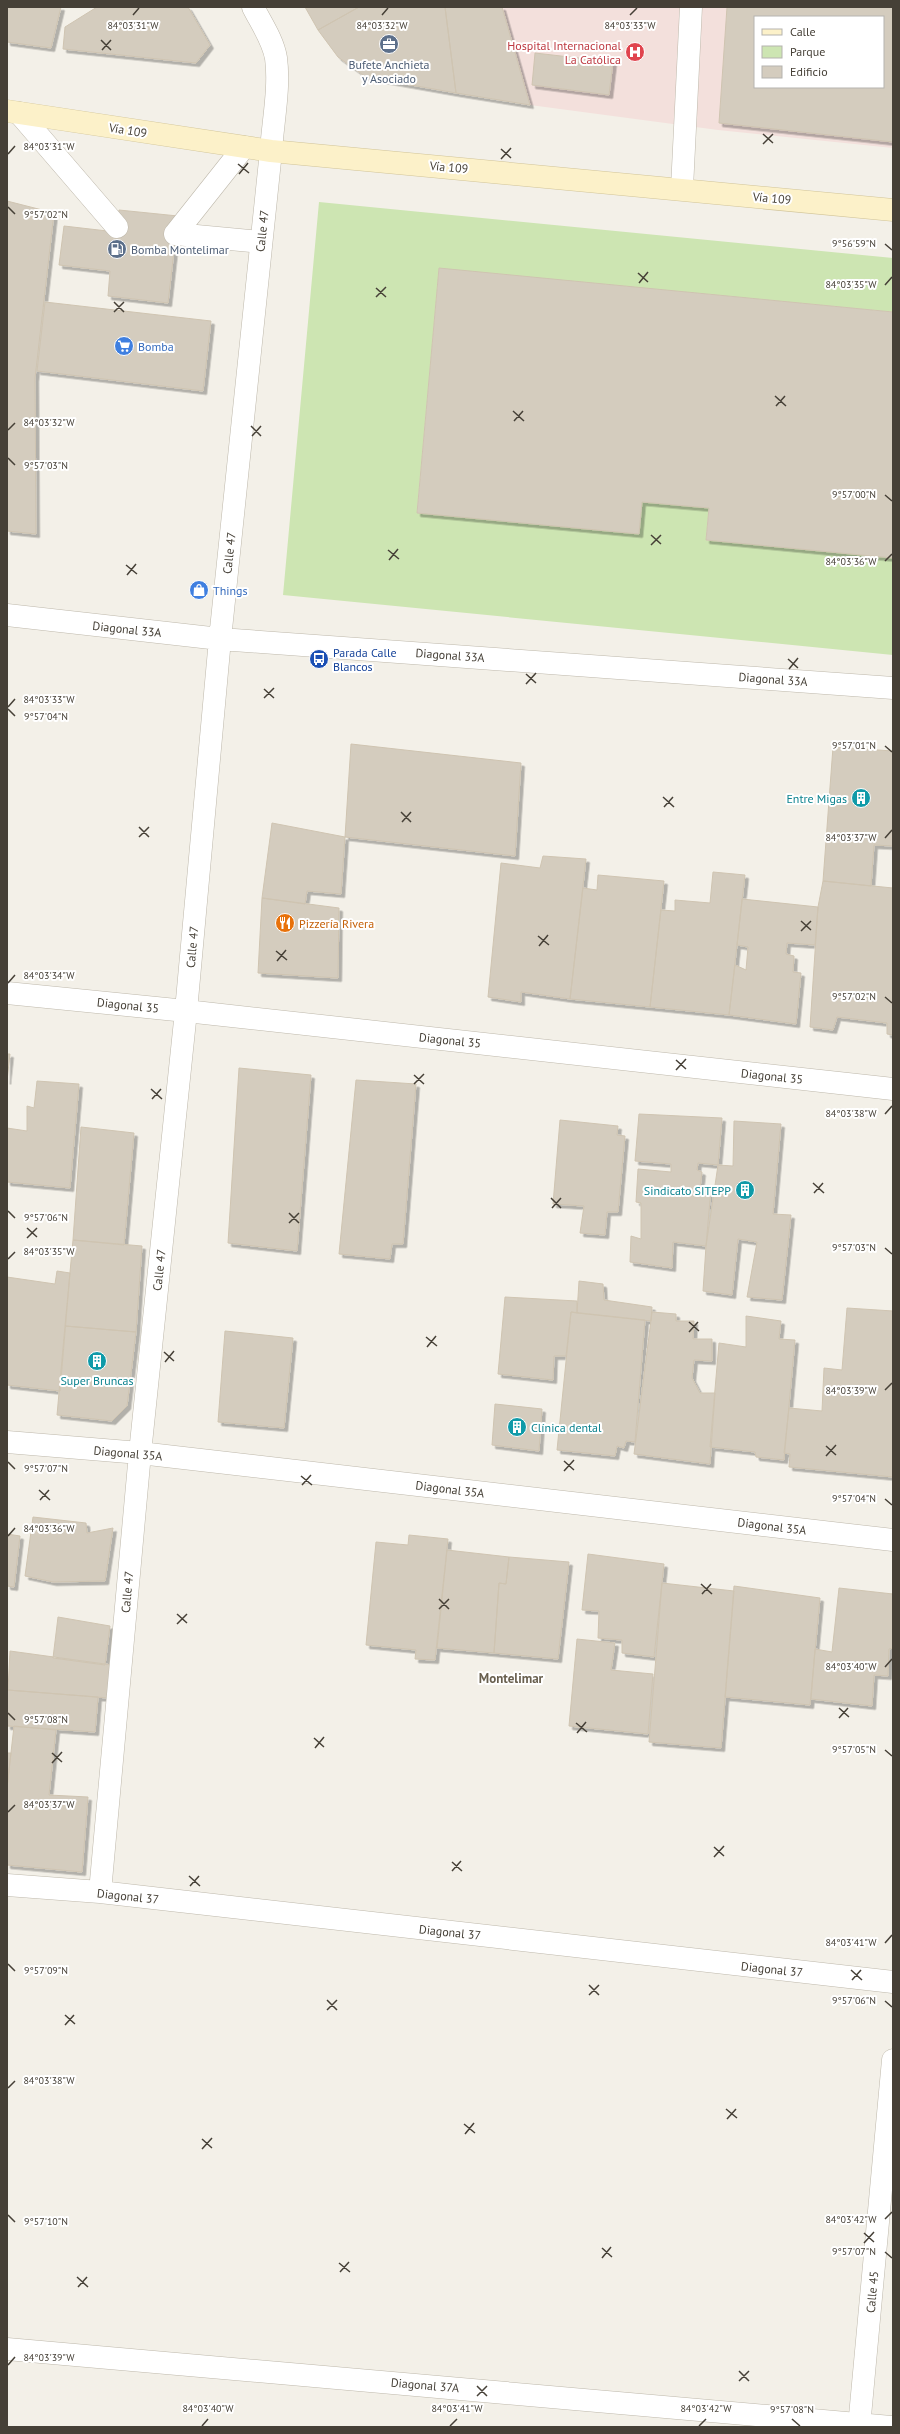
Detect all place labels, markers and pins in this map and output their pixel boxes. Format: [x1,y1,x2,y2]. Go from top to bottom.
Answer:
office icon: Bufete Anchieta y Asociado [378,33,400,55]
place label: Hospital Internacional La Católica [507,38,621,67]
hospital icon: Hospital Internacional La Católica [624,41,646,63]
place label: Bufete Anchieta y Asociado [348,57,430,86]
fuel station icon: Bomba Montelimar [106,238,128,260]
place label: Bomba Montelimar [131,242,229,257]
supermarket icon: Bomba [113,335,135,357]
place label: Bomba [138,339,174,354]
shop icon: Things [188,579,210,601]
place label: Things [213,583,248,598]
place label: Parada Calle Blancos [333,645,397,674]
bus stop icon: Parada Calle Blancos [308,648,330,670]
building icon: Entre Migas [850,787,872,809]
place label: Entre Migas [786,791,847,806]
restaurant icon: Pizzería Rivera [274,912,296,934]
place label: Pizzería Rivera [299,916,374,931]
building icon: Sindicato SITEPP [734,1179,756,1201]
place label: Sindicato SITEPP [644,1183,731,1198]
building icon: Super Bruncas [86,1350,108,1372]
place label: Super Bruncas [60,1373,134,1388]
building icon: Clínica dental [506,1416,528,1438]
place label: Clínica dental [531,1420,602,1435]

